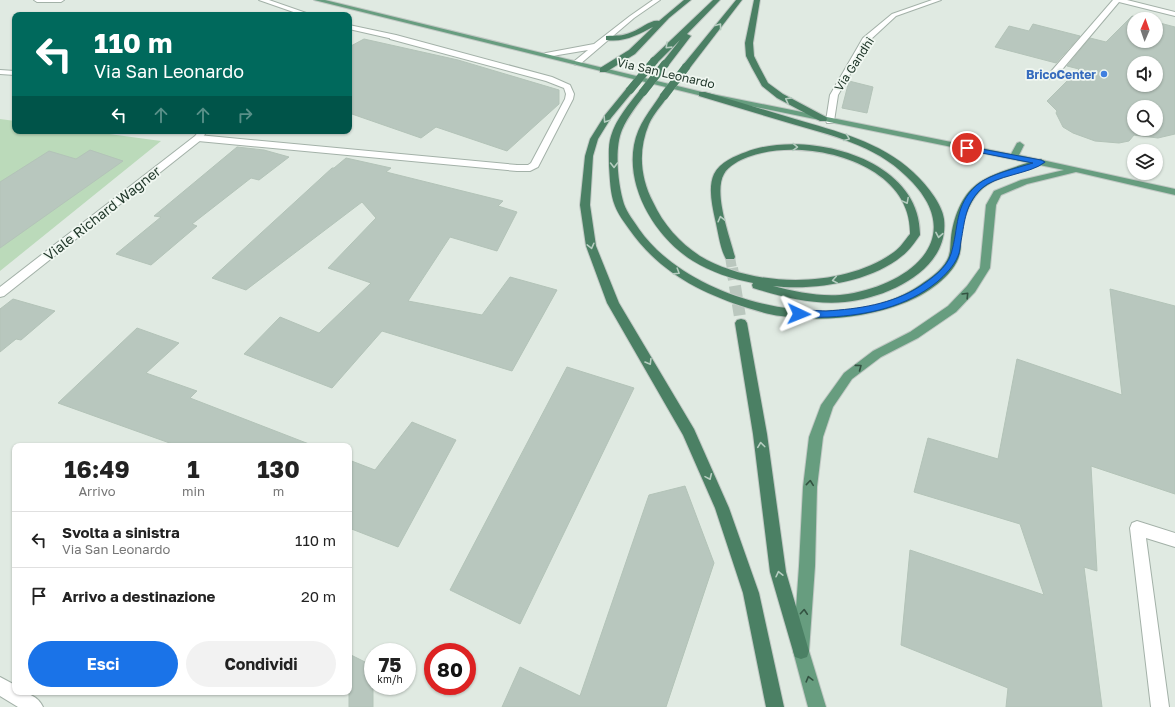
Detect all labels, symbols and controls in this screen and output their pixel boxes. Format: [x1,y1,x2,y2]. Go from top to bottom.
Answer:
north arrow [1127,12,1163,48]
map controls [1127,12,1163,180]
one-way arrow [714,23,722,30]
text: 110 m [94,26,173,59]
icon: left [28,28,80,80]
street label: Via Gandhi [831,34,877,94]
one-way arrow [665,41,673,49]
street label: Via San Leonardo [616,54,716,92]
button: sound [1127,56,1163,92]
text: Via San Leonardo [94,60,244,82]
place label: BricoCenter [1026,67,1096,82]
marker: BricoCenter [1099,69,1109,79]
one-way arrow [785,98,792,105]
button: search [1127,100,1163,136]
icon: left [108,104,130,126]
icon: ahead [150,104,172,126]
icon: ahead [192,104,214,126]
icon: right [234,104,256,126]
one-way arrow [604,116,611,123]
pin [950,131,984,165]
one-way arrow [842,133,850,141]
icon: arrive [956,137,978,159]
one-way arrow [792,143,798,151]
button: layers [1127,144,1163,180]
street label: Viale Richard Wagner [40,162,164,264]
one-way arrow [610,162,618,168]
one-way arrow [902,197,909,204]
one-way arrow [718,216,726,222]
one-way arrow [935,232,943,238]
one-way arrow [587,242,595,249]
one-way arrow [673,267,680,274]
one-way arrow [832,275,839,284]
one-way arrow [961,292,969,300]
position arrow [778,293,820,335]
one-way arrow [644,358,651,365]
one-way arrow [855,365,862,372]
one-way arrow [757,442,766,448]
text: 16:49 [64,454,130,483]
text: 1 [187,454,200,483]
text: 130 [257,454,300,483]
one-way arrow [704,473,712,480]
one-way arrow [806,480,815,486]
text: Arrivo [78,483,116,499]
text: min [182,483,205,499]
text: m [273,483,284,499]
text: Svolta a sinistra [62,523,180,541]
icon: left [28,529,50,551]
text: 110 m [295,531,336,549]
text: Via San Leonardo [62,541,170,557]
one-way arrow [775,570,783,577]
icon: arrive [28,585,50,607]
text: Arrivo a destinazione [62,587,215,605]
text: 20 m [301,587,336,605]
one-way arrow [800,609,809,615]
button: Esci [28,641,178,687]
button: Condividi [186,641,336,687]
speed limit sign: 80 [424,643,476,695]
text: 75 [378,652,402,676]
text: km/h [377,673,403,685]
one-way arrow [805,676,814,683]

